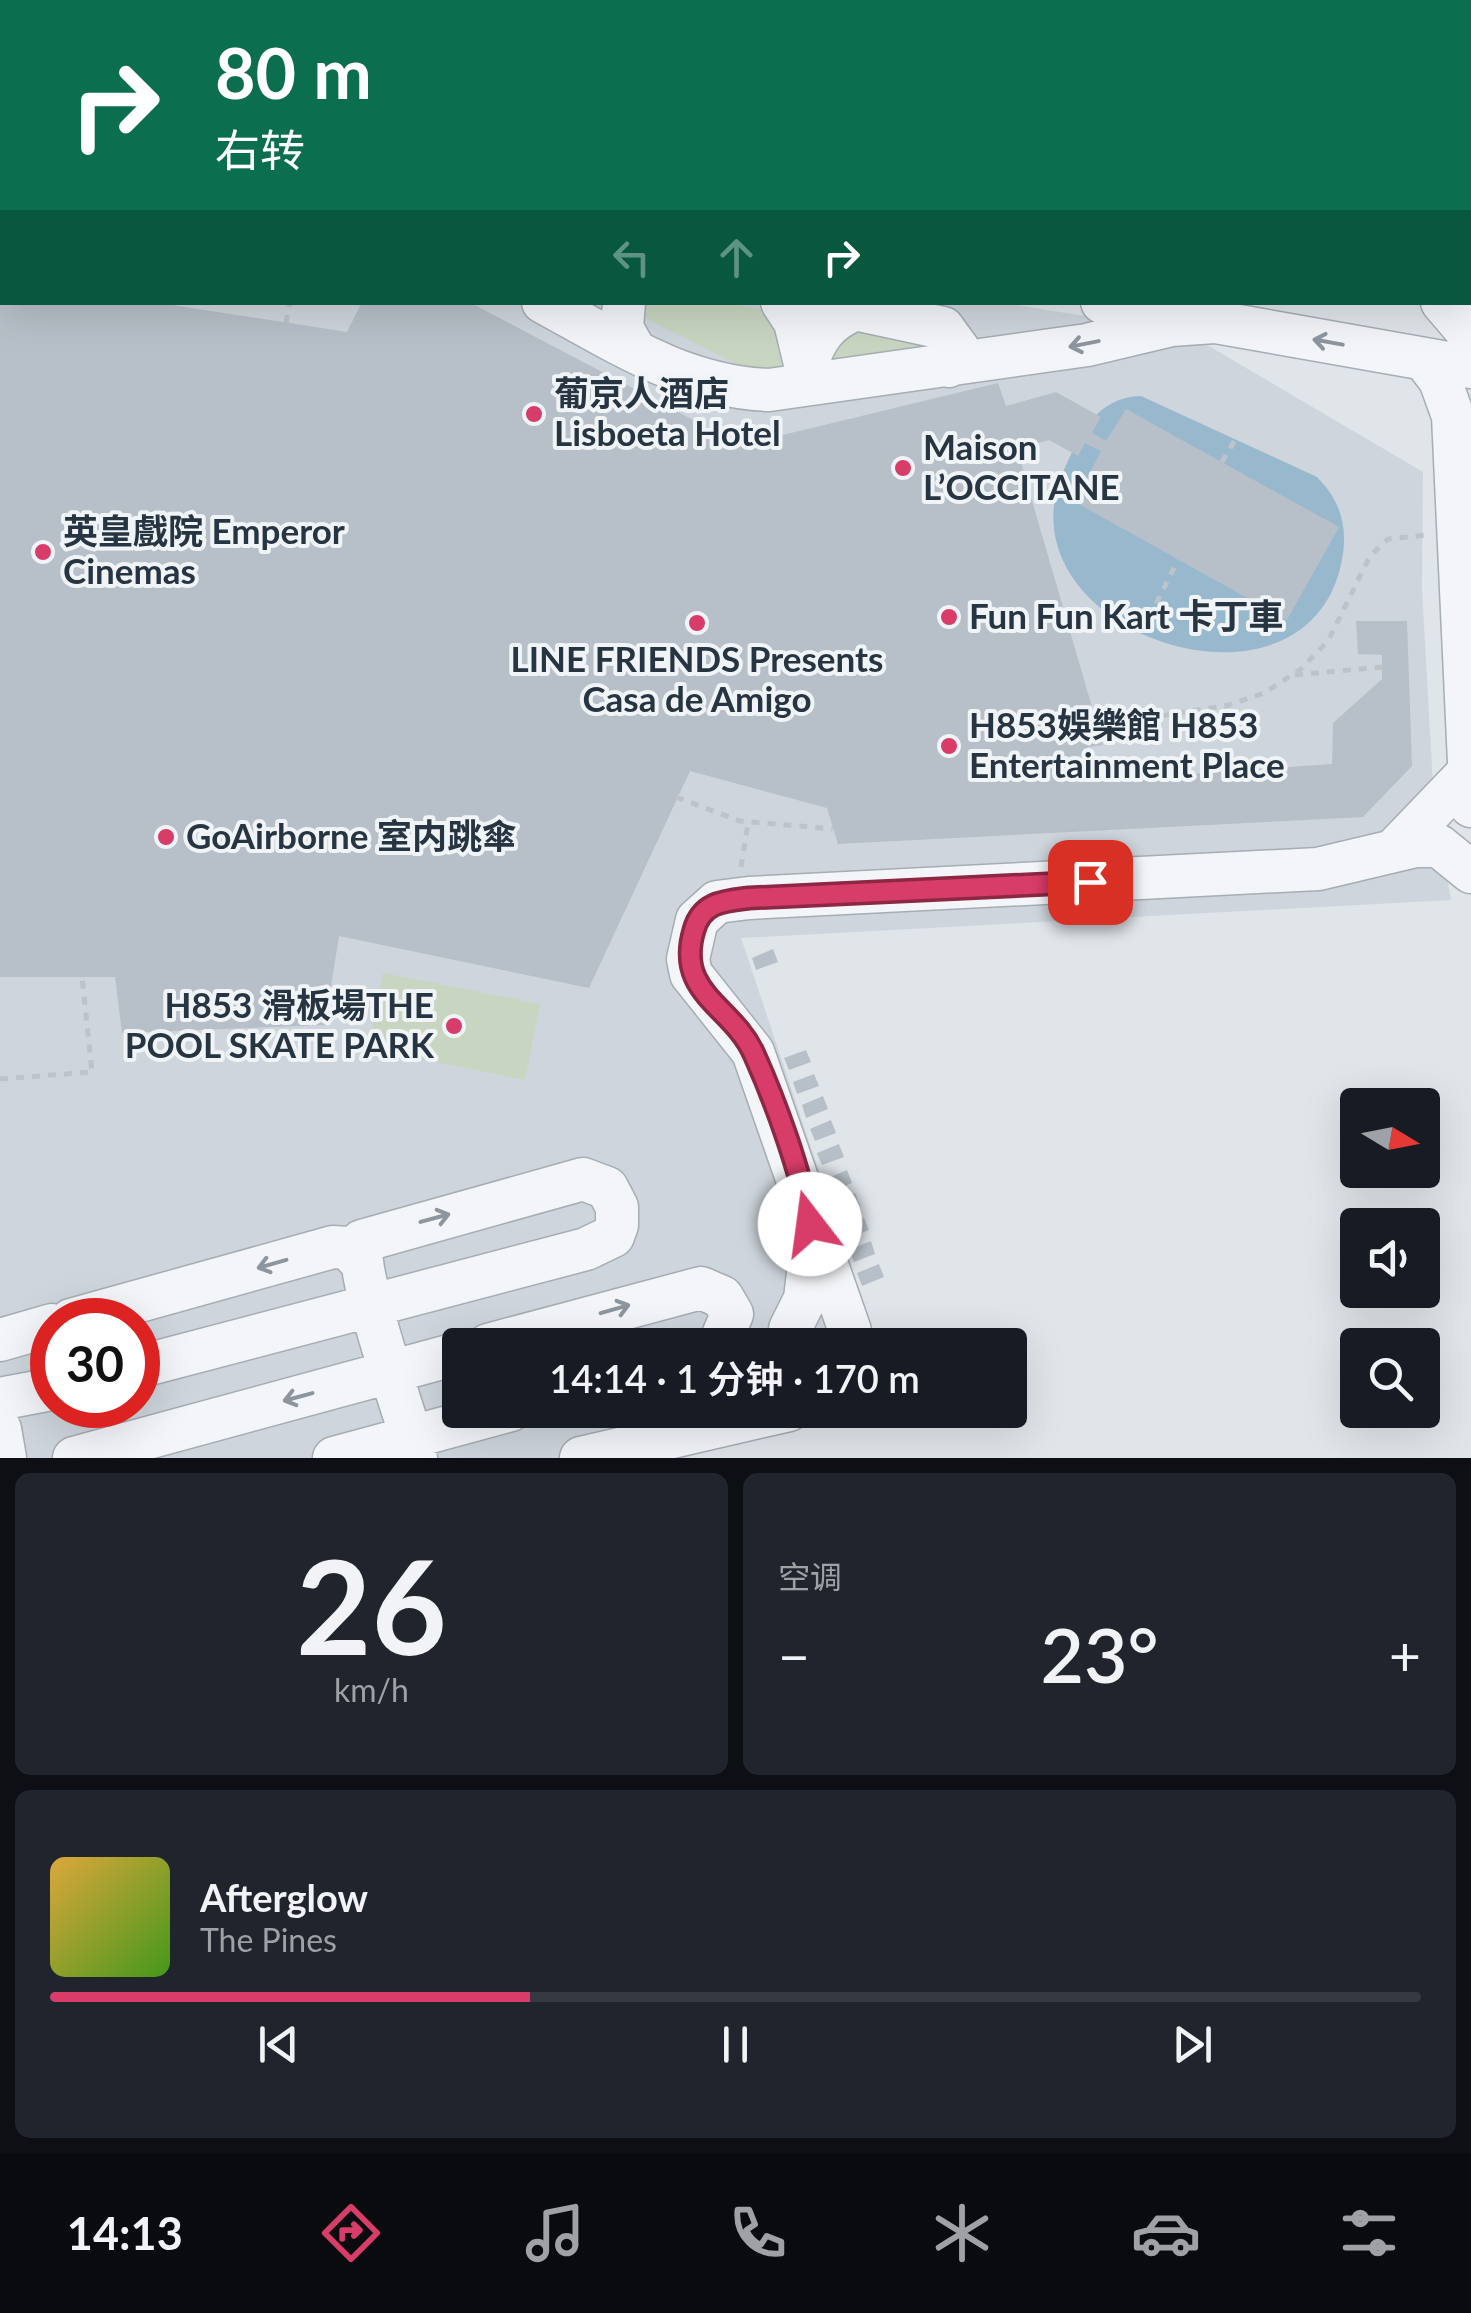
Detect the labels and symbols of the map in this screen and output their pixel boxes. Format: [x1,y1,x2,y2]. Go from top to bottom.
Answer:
one-way arrow [1312,332,1345,351]
one-way arrow [1069,336,1101,355]
place label: 葡京人酒店 Lisboeta Hotel [554,371,781,453]
marker: 葡京人酒店 Lisboeta Hotel [523,403,545,425]
place label: Maison L’OCCITANE [923,425,1120,507]
marker: Maison L’OCCITANE [892,457,914,479]
place label: 英皇戲院 Emperor Cinemas [63,509,345,591]
marker: 英皇戲院 Emperor Cinemas [32,541,54,563]
place label: Fun Fun Kart 卡丁車 [969,594,1283,636]
marker: Fun Fun Kart 卡丁車 [938,606,960,628]
marker: LINE FRIENDS Presents Casa de Amigo [686,612,708,634]
place label: LINE FRIENDS Presents Casa de Amigo [511,637,883,719]
place label: H853娛樂館 H853 Entertainment Place [969,703,1285,785]
marker: H853娛樂館 H853 Entertainment Place [938,735,960,757]
place label: GoAirborne 室内跳傘 [186,814,517,856]
marker: GoAirborne 室内跳傘 [155,826,177,848]
pin [1048,840,1133,925]
place label: H853 滑板場THE POOL SKATE PARK [125,983,435,1065]
marker: H853 滑板場THE POOL SKATE PARK [443,1015,465,1037]
north arrow [1340,1088,1440,1188]
position arrow [758,1172,862,1276]
one-way arrow [419,1208,450,1227]
one-way arrow [257,1256,288,1274]
speed limit sign: 30 [30,1298,160,1428]
one-way arrow [599,1299,630,1318]
one-way arrow [283,1389,314,1408]

